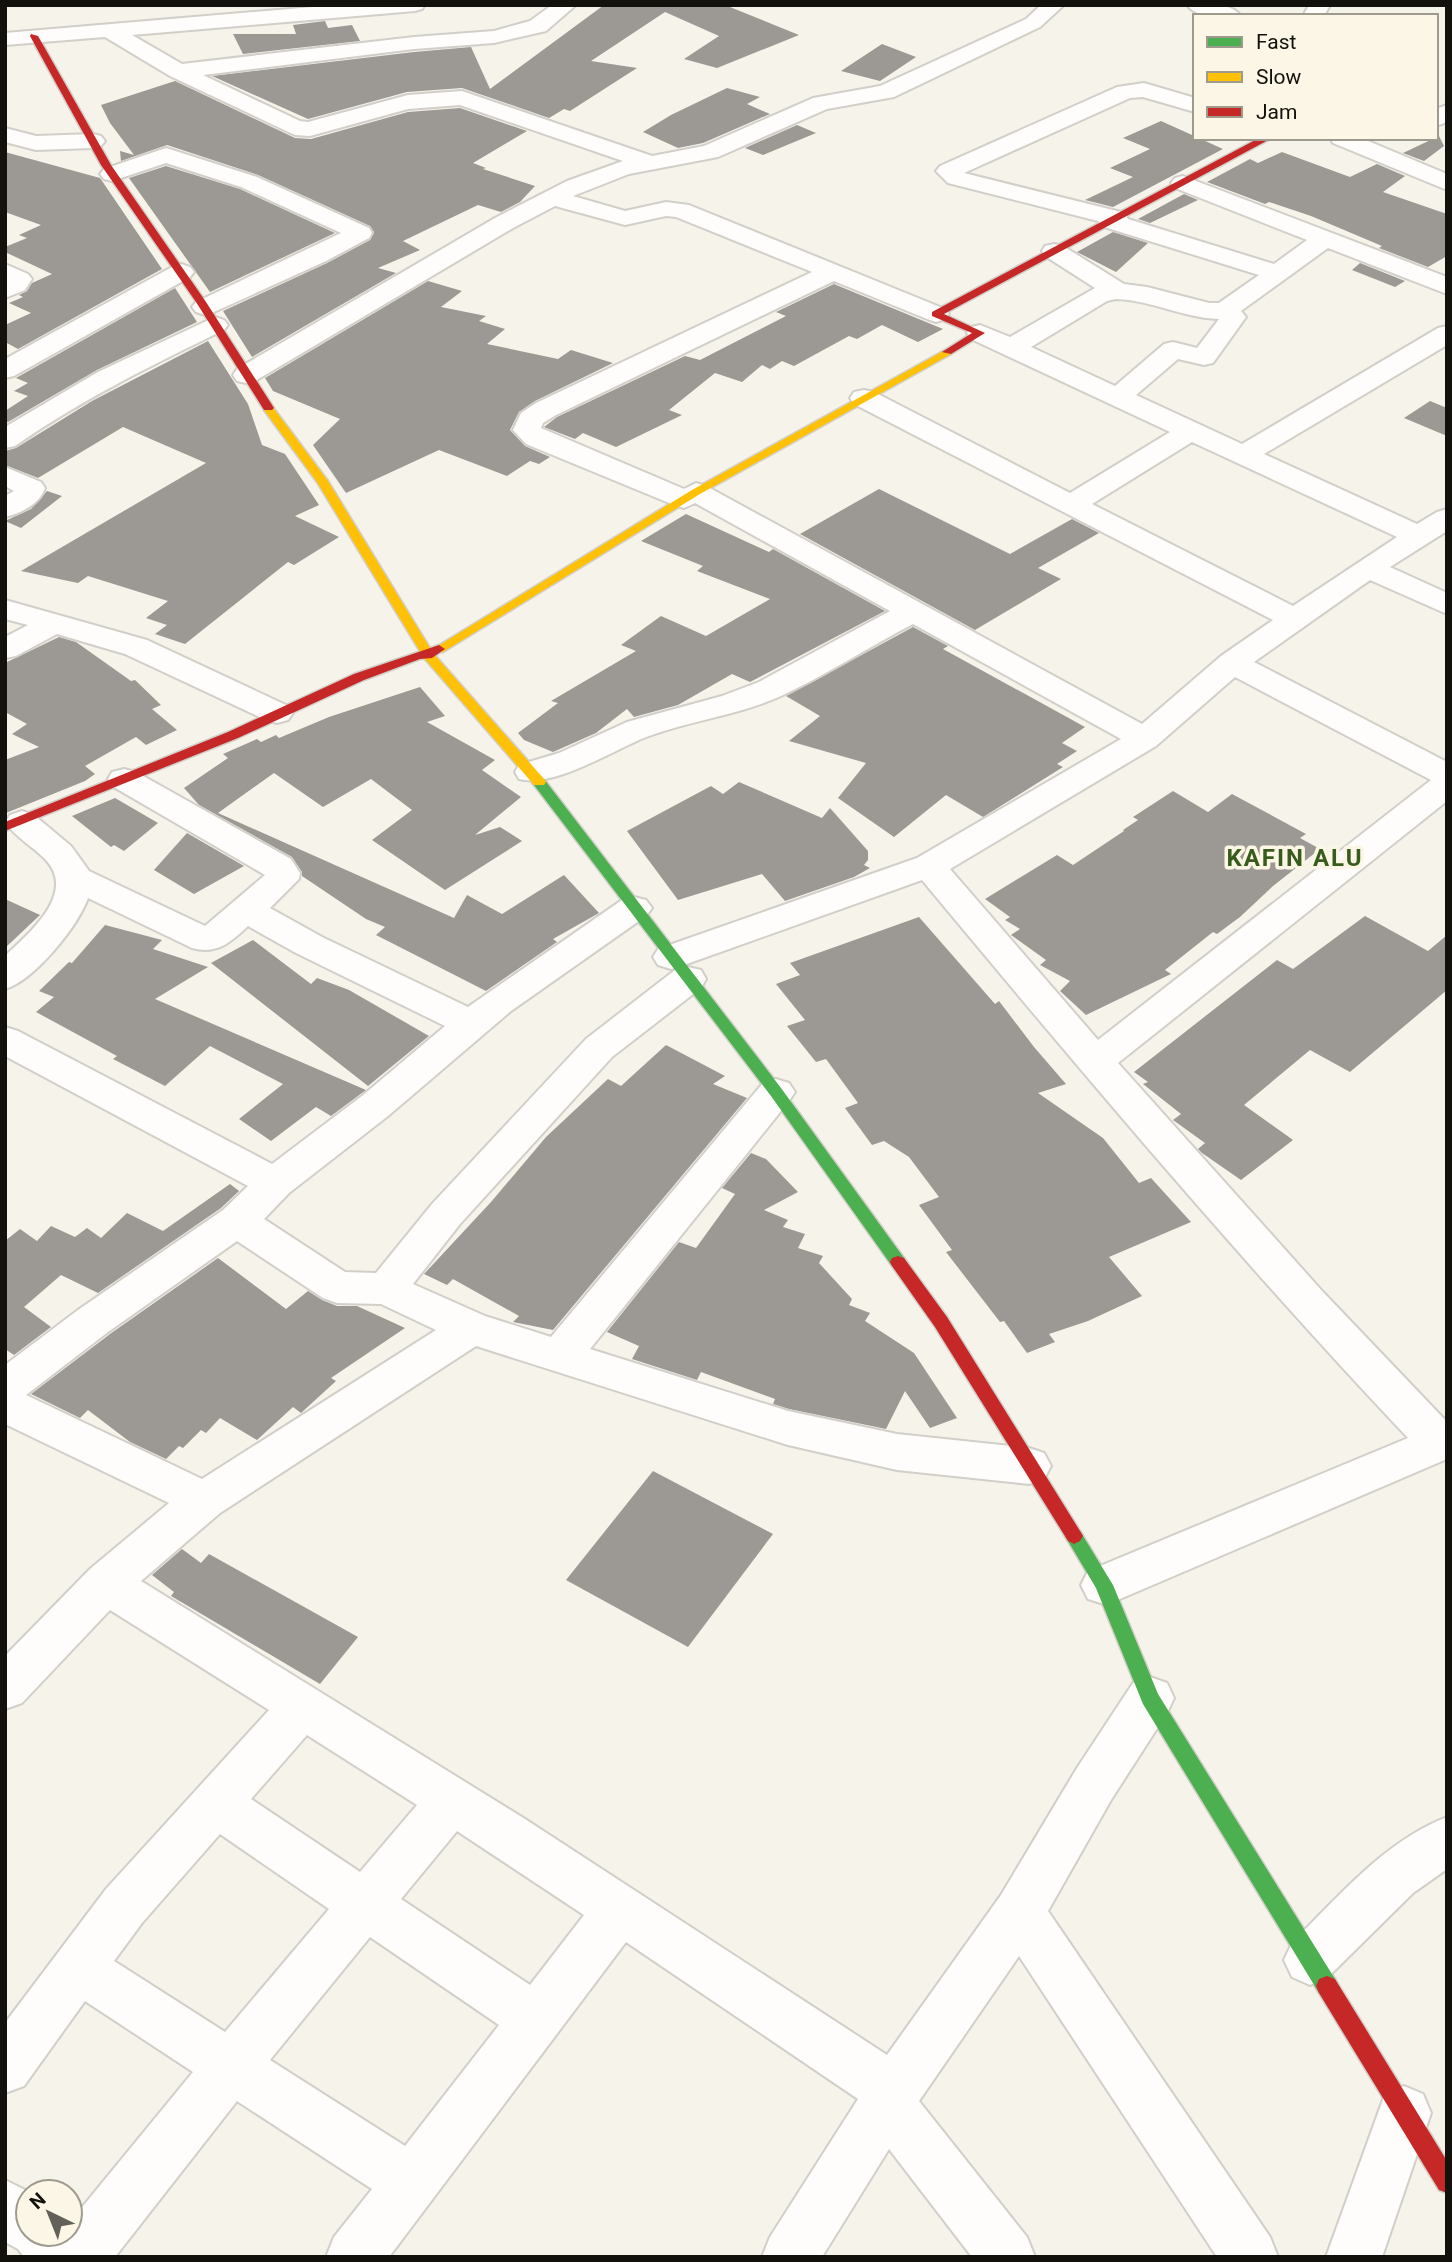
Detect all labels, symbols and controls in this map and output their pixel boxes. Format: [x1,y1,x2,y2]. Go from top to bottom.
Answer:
legend [1193,14,1438,140]
text: Fast [1256,30,1297,54]
text: Slow [1256,65,1302,89]
text: Jam [1256,100,1297,124]
district label: KAFIN ALU [1226,844,1364,872]
north arrow [14,2178,84,2248]
text: N [25,2188,50,2214]

